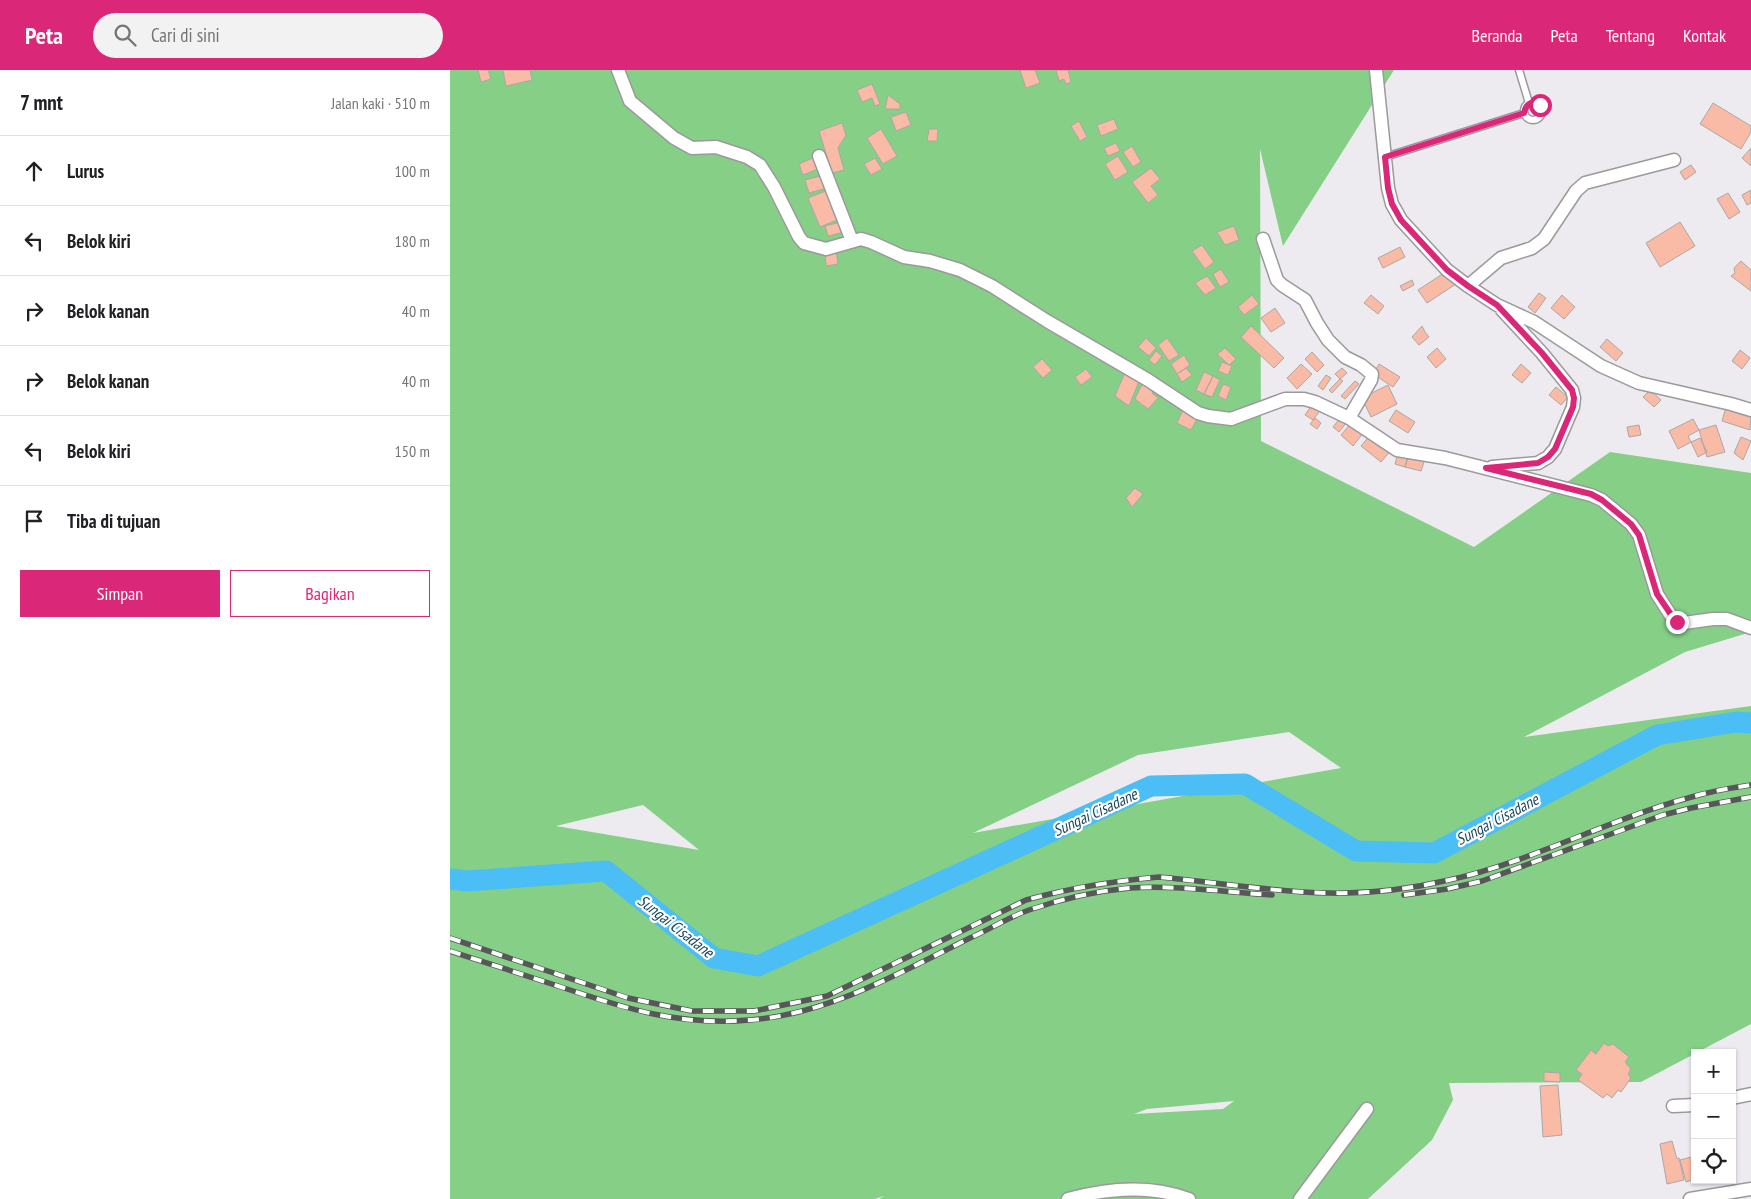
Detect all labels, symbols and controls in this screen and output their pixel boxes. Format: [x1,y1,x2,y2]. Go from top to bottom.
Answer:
search box [93,13,443,58]
text: Peta [25,20,63,51]
icon: search [111,21,139,49]
text: Cari di sini [151,23,220,47]
text: Beranda [1472,24,1522,47]
text: Peta [1550,24,1578,47]
text: Tentang [1606,24,1655,47]
text: Kontak [1683,24,1726,47]
text: 7 mnt [20,89,63,116]
text: Jalan kaki · 510 m [331,93,430,113]
route start [1529,94,1552,117]
icon: ahead [20,157,48,185]
text: Lurus [67,159,104,183]
text: 100 m [395,161,430,181]
icon: left [20,227,48,255]
text: Belok kiri [67,229,131,253]
text: 180 m [395,231,430,251]
icon: right [20,297,48,325]
text: Belok kanan [67,299,149,323]
text: 40 m [402,301,430,321]
icon: right [20,367,48,395]
text: Belok kanan [67,369,149,393]
text: 40 m [402,371,430,391]
icon: left [20,437,48,465]
text: Belok kiri [67,439,131,463]
text: 150 m [395,441,430,461]
icon: arrive [20,507,48,535]
text: Tiba di tujuan [67,509,160,533]
button: Simpan [20,570,220,617]
button: Bagikan [230,570,430,617]
route end [1666,611,1689,634]
water label: Sungai Cisadane [1050,783,1142,840]
water label: Sungai Cisadane [1452,788,1543,849]
water label: Sungai Cisadane [634,890,719,963]
map controls [1691,1049,1736,1184]
button: + [1691,1049,1736,1094]
button: − [1691,1094,1736,1139]
button: locate [1691,1139,1736,1184]

